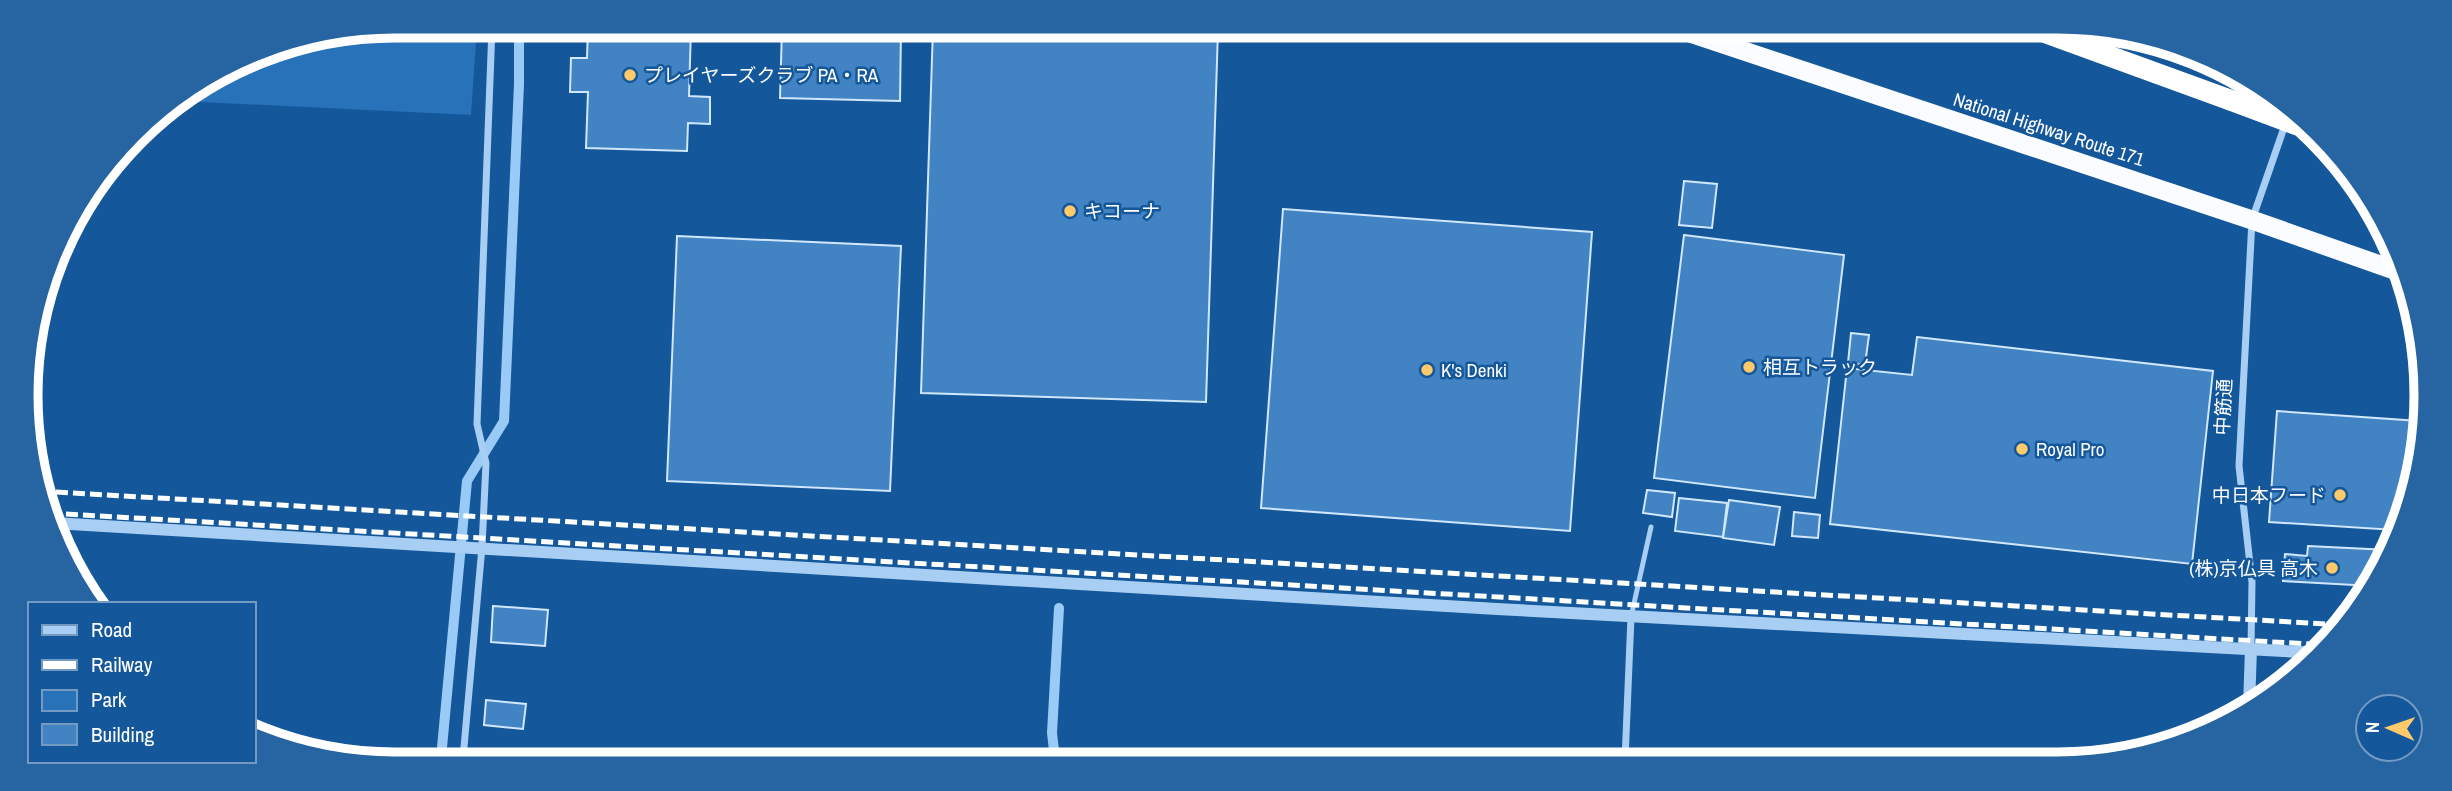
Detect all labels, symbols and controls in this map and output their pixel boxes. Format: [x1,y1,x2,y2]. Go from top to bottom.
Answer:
place label: プレイヤーズクラブ PA・RA [644,62,879,88]
marker: プレイヤーズクラブ PA・RA [622,67,638,83]
street label: National Highway Route 171 [1950,86,2148,172]
place label: キコーナ [1084,198,1160,224]
marker: キコーナ [1062,203,1078,219]
place label: 相互トラック [1763,354,1877,380]
place label: K's Denki [1441,357,1507,383]
marker: 相互トラック [1741,359,1757,375]
marker: K's Denki [1419,362,1435,378]
street label: 中筋通 [2209,378,2237,436]
place label: Royal Pro [2036,436,2104,462]
marker: Royal Pro [2014,441,2030,457]
place label: 中日本フード [2212,482,2326,508]
marker: 中日本フード [2332,487,2348,503]
place label: (株)京仏具 高木 [2189,555,2318,581]
marker: (株)京仏具 高木 [2324,560,2340,576]
legend [28,602,256,763]
text: Road [91,615,132,644]
text: Railway [91,650,153,679]
text: Park [91,685,127,714]
north arrow [2354,693,2424,763]
text: Building [91,720,155,749]
text: N [2359,721,2385,733]

